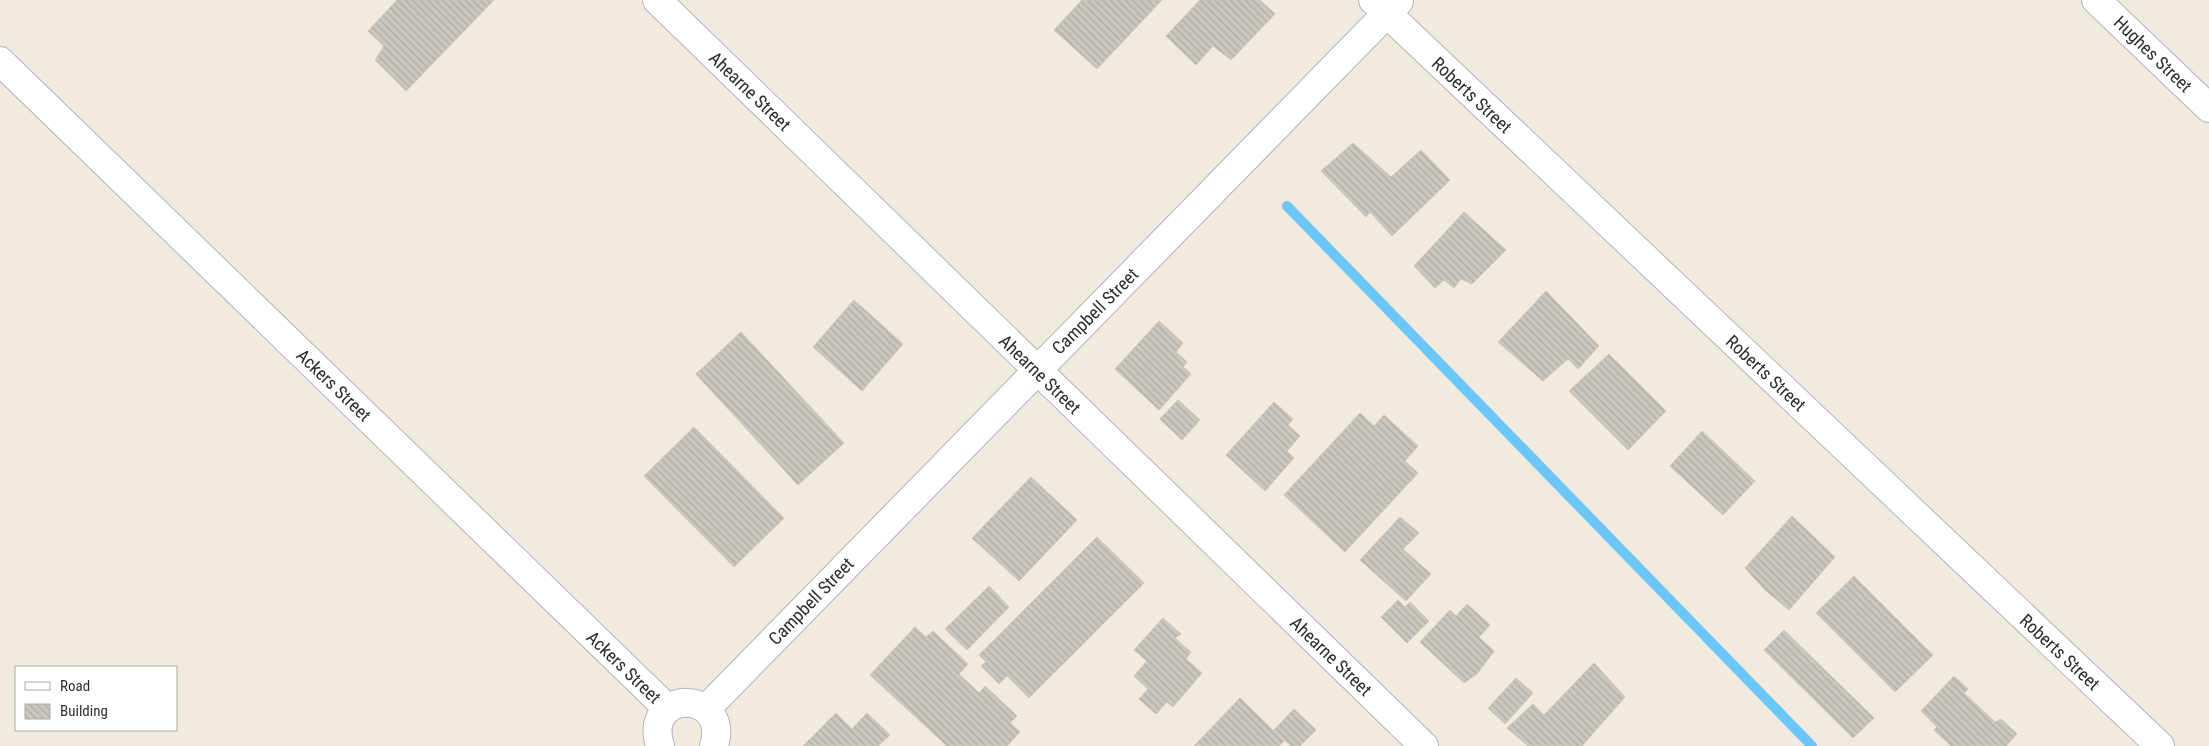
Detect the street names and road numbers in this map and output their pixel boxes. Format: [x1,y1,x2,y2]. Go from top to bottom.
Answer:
street label: Hughes Street [2110,12,2196,96]
street label: Ahearne Street [705,47,795,135]
street label: Roberts Street [1428,53,1516,137]
street label: Campbell Street [1048,264,1142,358]
street label: Ahearne Street [995,330,1085,418]
street label: Roberts Street [1722,331,1810,415]
street label: Ackers Street [293,344,375,426]
street label: Campbell Street [764,553,858,649]
street label: Roberts Street [2016,610,2104,694]
street label: Ahearne Street [1286,612,1376,700]
street label: Ackers Street [583,626,665,708]

